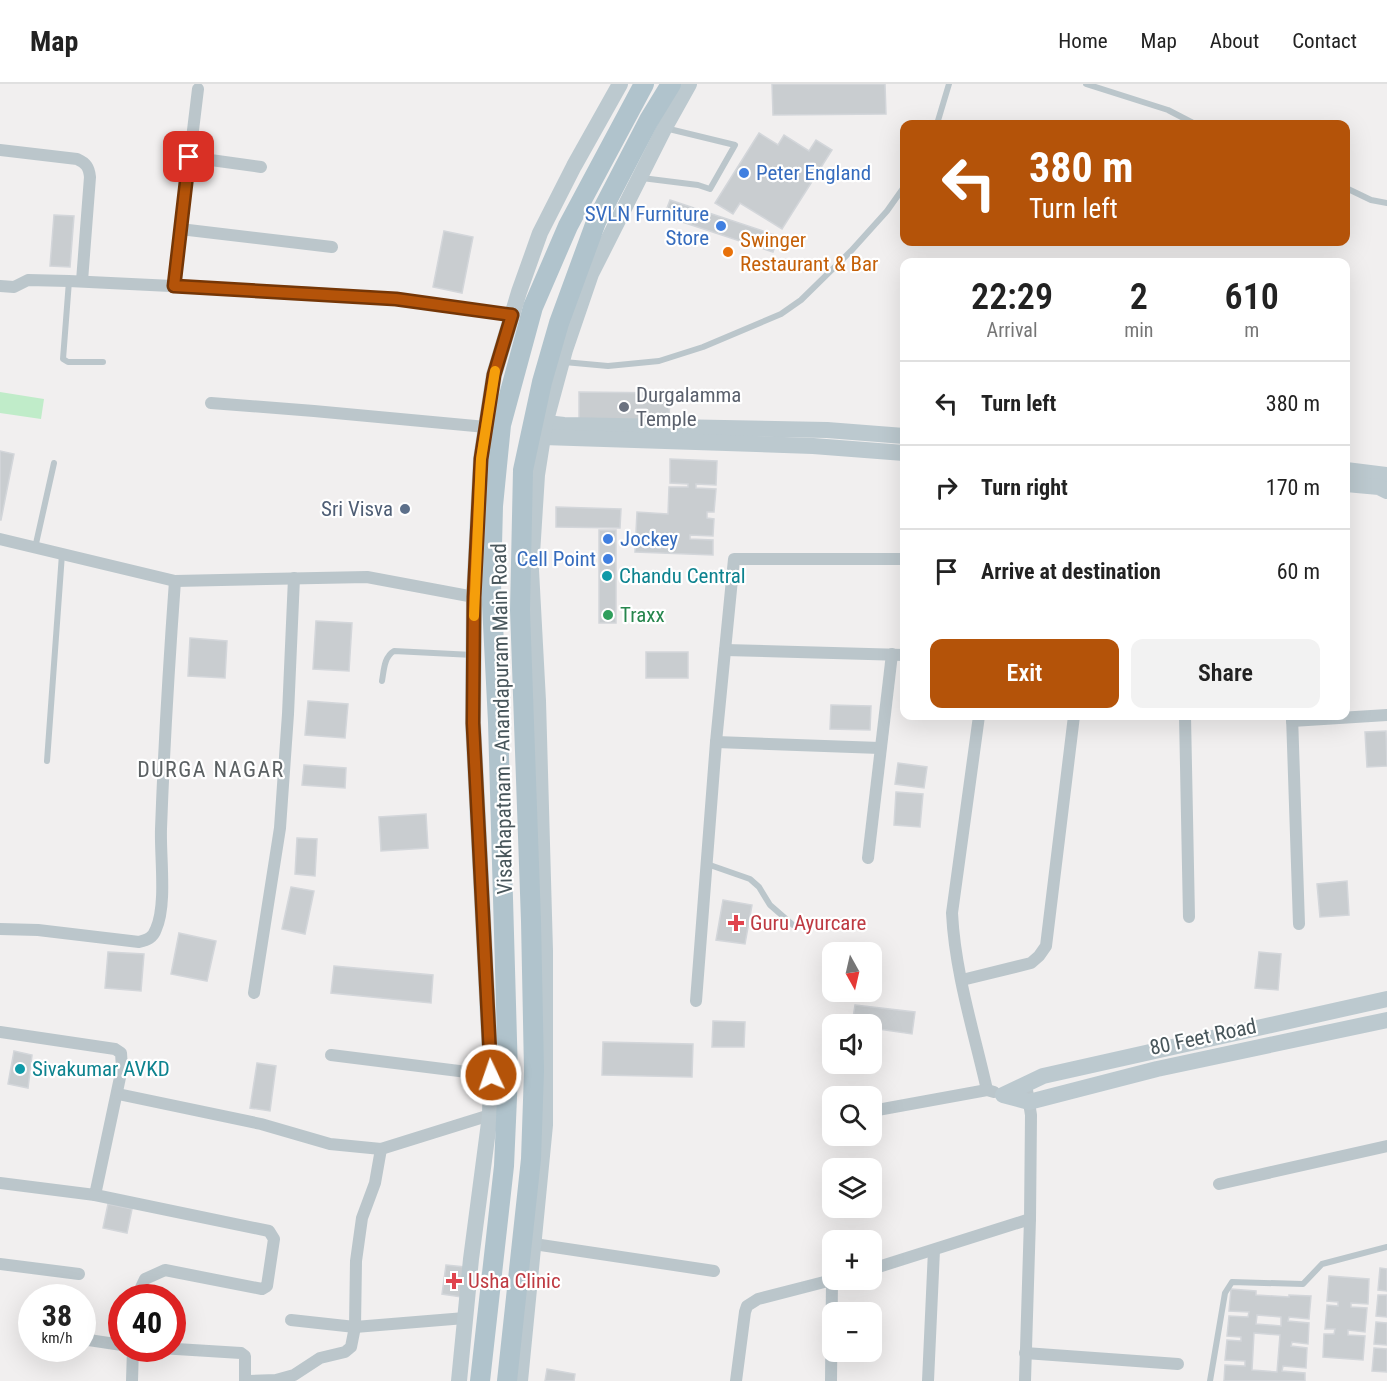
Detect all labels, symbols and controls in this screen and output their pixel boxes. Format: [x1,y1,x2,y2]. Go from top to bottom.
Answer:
text: Map [30,25,78,58]
text: Home [1058,29,1108,53]
text: Map [1141,29,1177,53]
text: About [1210,29,1259,53]
text: Contact [1292,29,1357,53]
pin [163,131,214,182]
icon: arrive [172,140,205,173]
text: 380 m [1029,143,1134,192]
icon: left [930,144,1008,222]
place label: Peter England [756,161,871,185]
marker: Peter England [737,166,751,180]
text: Turn left [1029,193,1118,225]
place label: SVLN Furniture Store [585,202,709,250]
marker: SVLN Furniture Store [714,219,728,233]
place label: Swinger Restaurant & Bar [740,228,878,276]
marker: Swinger Restaurant & Bar [721,245,735,259]
text: 22:29 [971,276,1053,318]
text: 2 [1130,276,1148,318]
text: 610 [1225,276,1279,318]
text: Arrival [987,318,1038,342]
text: min [1124,318,1153,342]
text: m [1244,318,1259,342]
place label: Durgalamma Temple [636,383,741,431]
icon: left [930,387,963,420]
text: Turn left [981,391,1056,416]
text: 380 m [1266,391,1320,416]
marker: Durgalamma Temple [617,400,631,414]
icon: right [930,471,963,504]
text: Turn right [981,475,1068,500]
text: 170 m [1266,475,1320,500]
place label: Sri Visva [321,497,393,521]
marker: Sri Visva [398,502,412,516]
place label: Jockey [620,527,678,551]
marker: Jockey [601,532,615,546]
street label: Visakhapatnam - Anandapuram Main Road [487,543,517,895]
place label: Cell Point [517,547,596,571]
marker: Cell Point [601,552,615,566]
icon: arrive [930,555,963,588]
text: Arrive at destination [981,559,1161,584]
text: 60 m [1277,559,1320,584]
place label: Chandu Central [619,564,746,588]
marker: Chandu Central [600,569,614,583]
place label: Traxx [620,603,665,627]
marker: Traxx [601,608,615,622]
button: Exit [930,639,1119,708]
button: Share [1131,639,1320,708]
district label: DURGA NAGAR [137,757,285,782]
place label: Guru Ayurcare [750,911,867,935]
marker: Guru Ayurcare [727,914,745,932]
north arrow [822,942,882,1002]
map controls [822,942,882,1362]
button: sound [822,1014,882,1074]
street label: 80 Feet Road [1148,1014,1258,1060]
position arrow [459,1043,523,1107]
place label: Sivakumar AVKD [32,1057,170,1081]
marker: Sivakumar AVKD [13,1062,27,1076]
button: search [822,1086,882,1146]
button: layers [822,1158,882,1218]
button: + [822,1230,882,1290]
place label: Usha Clinic [468,1269,561,1293]
marker: Usha Clinic [445,1272,463,1290]
speed limit sign: 40 [108,1284,186,1362]
text: 38 [42,1298,72,1333]
button: − [822,1302,882,1362]
text: km/h [42,1329,72,1347]

